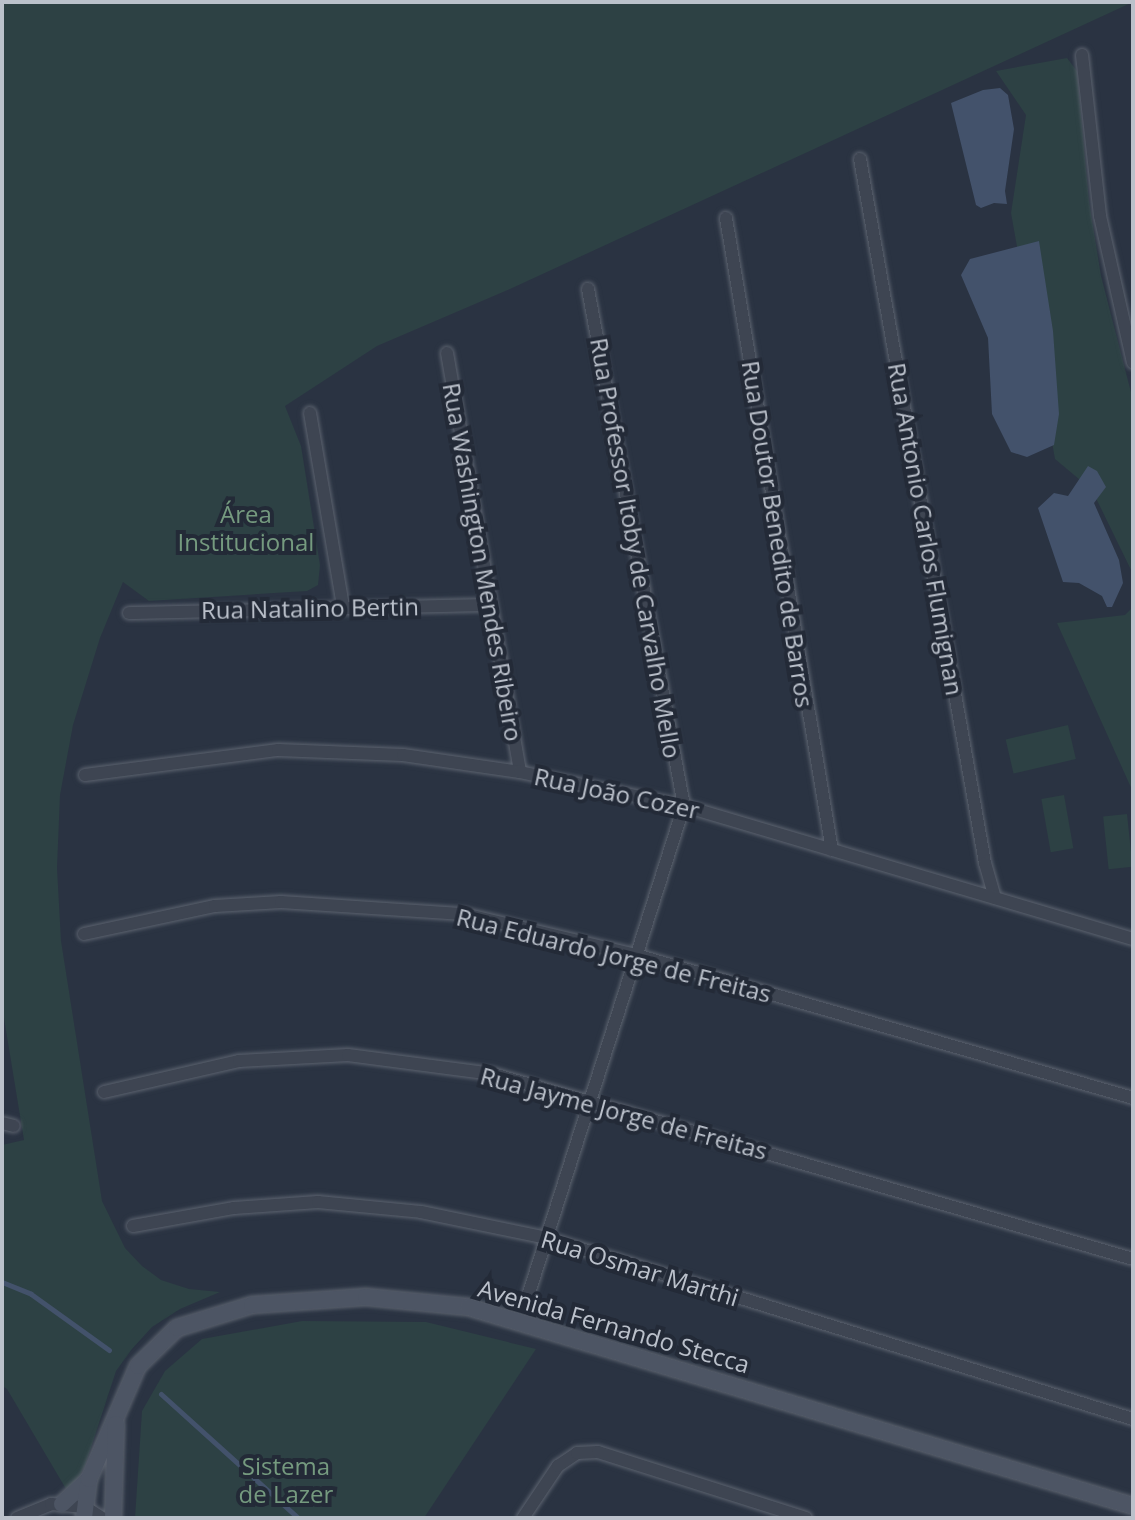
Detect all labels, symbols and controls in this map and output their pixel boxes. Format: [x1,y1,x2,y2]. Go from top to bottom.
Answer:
street label: Rua Professor Itoby de Carvalho Mello [585,336,687,760]
street label: Rua Doutor Benedito de Barros [736,359,820,709]
street label: Rua Antonio Carlos Flumignan [883,361,969,697]
street label: Rua Washington Mendes Ribeiro [437,381,529,743]
park label: Área Institucional [178,500,314,556]
street label: Rua Natalino Bertin [201,592,419,624]
street label: Rua João Cozer [532,761,702,825]
street label: Rua Eduardo Jorge de Freitas [454,902,774,1008]
street label: Rua Jayme Jorge de Freitas [477,1061,771,1165]
street label: Rua Osmar Marthi [538,1224,742,1312]
street label: Avenida Fernando Stecca [475,1273,753,1379]
park label: Sistema de Lazer [239,1452,333,1508]

